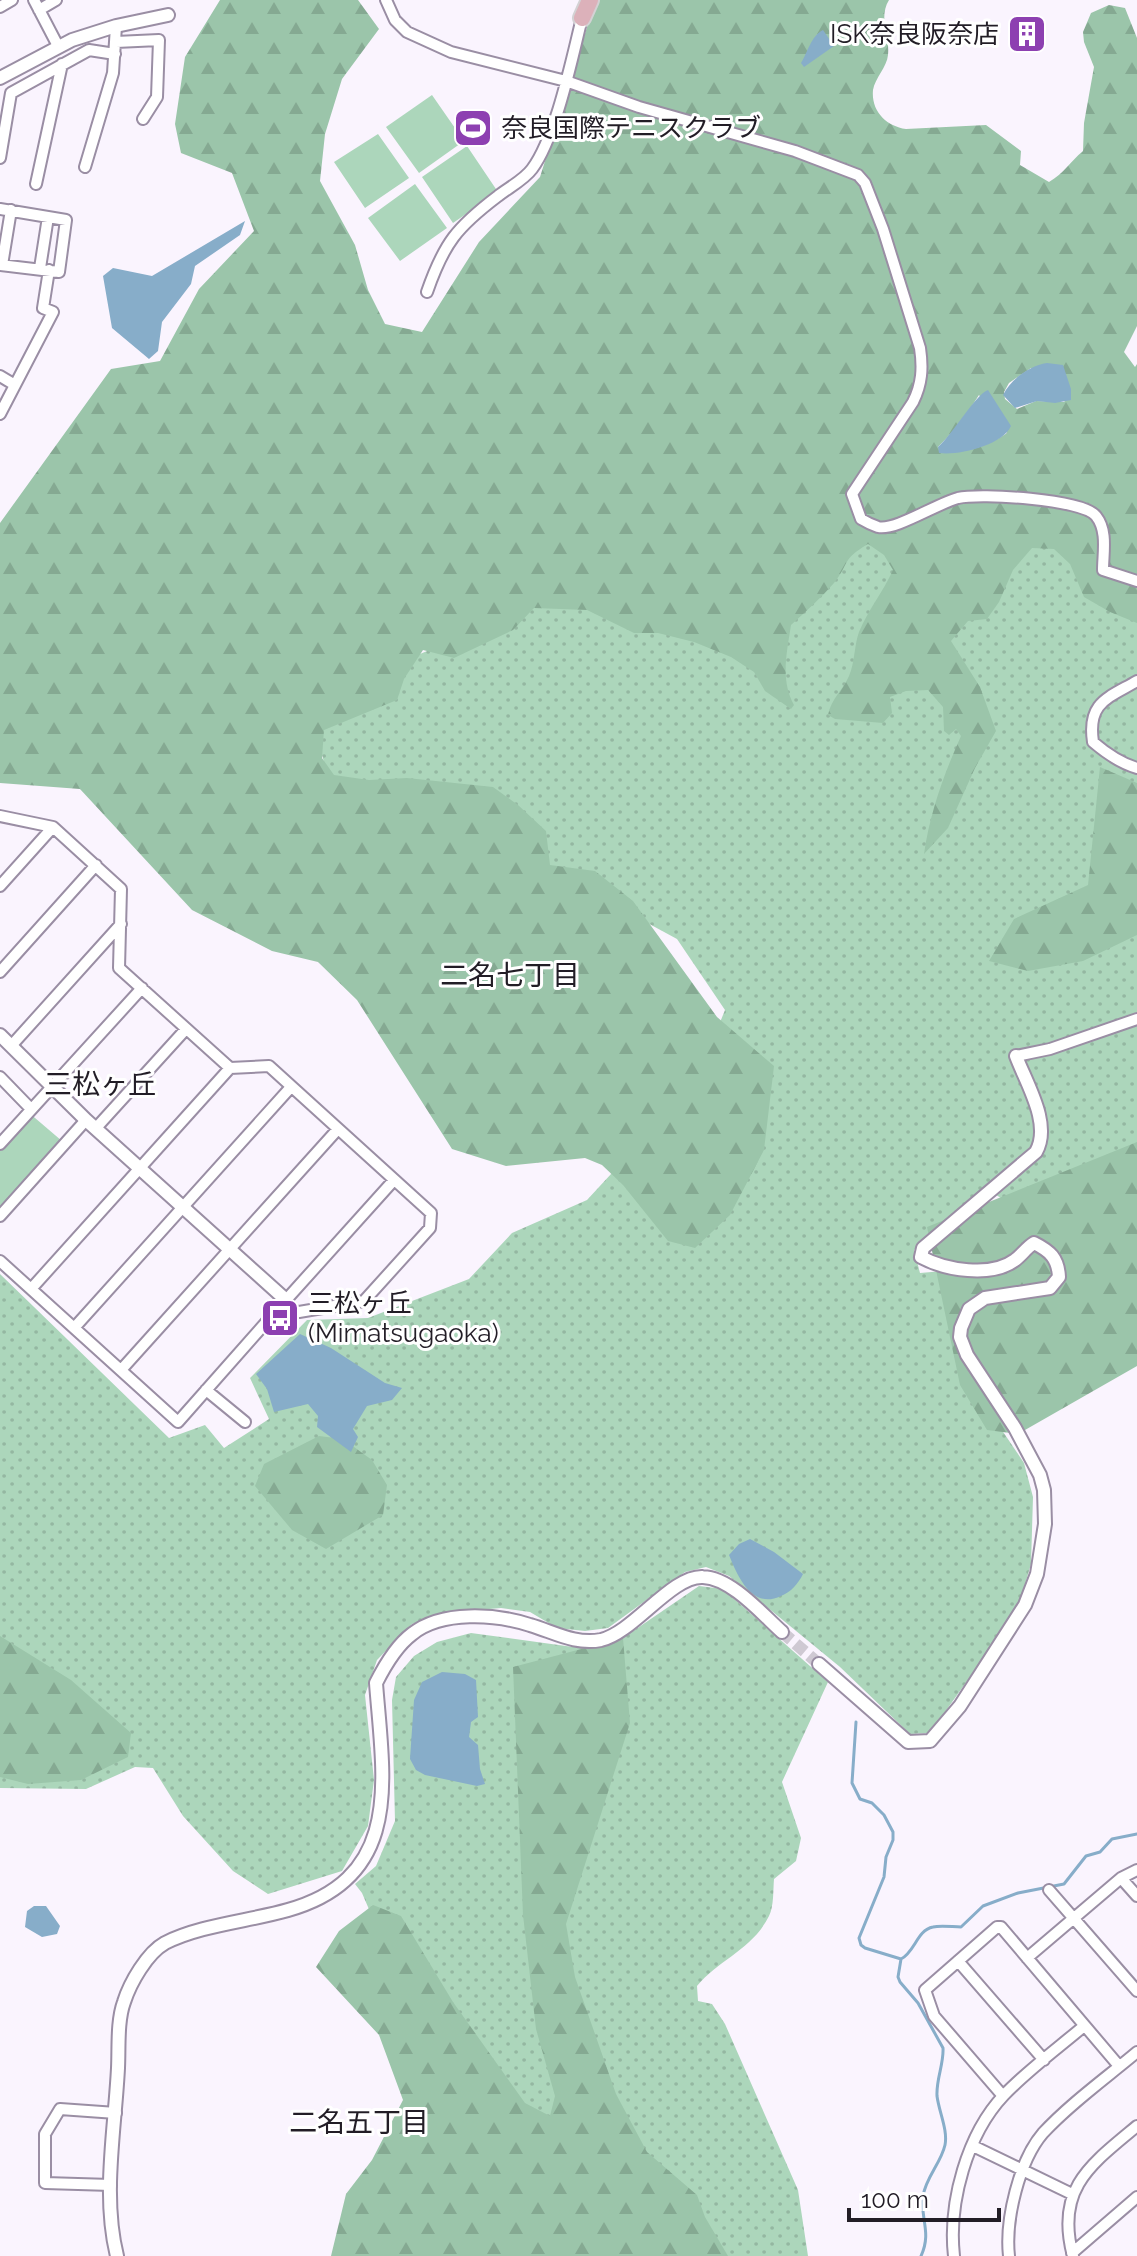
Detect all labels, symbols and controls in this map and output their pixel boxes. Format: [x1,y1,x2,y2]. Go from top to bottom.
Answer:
building icon: ISK奈良阪奈店 [1006,13,1048,55]
place label: ISK奈良阪奈店 [830,19,999,49]
sports icon: 奈良国際テニスクラブ [452,107,494,149]
place label: 奈良国際テニスクラブ [501,113,761,143]
district label: 二名七丁目 [440,959,580,992]
district label: 三松ヶ丘 [44,1068,156,1101]
place label: 三松ヶ丘 (Mimatsugaoka) [308,1288,499,1348]
bus stop icon: 三松ヶ丘 (Mimatsugaoka) [259,1297,301,1339]
district label: 二名五丁目 [289,2106,429,2139]
scale bar [849,2172,999,2222]
text: 100 m [861,2185,929,2214]

